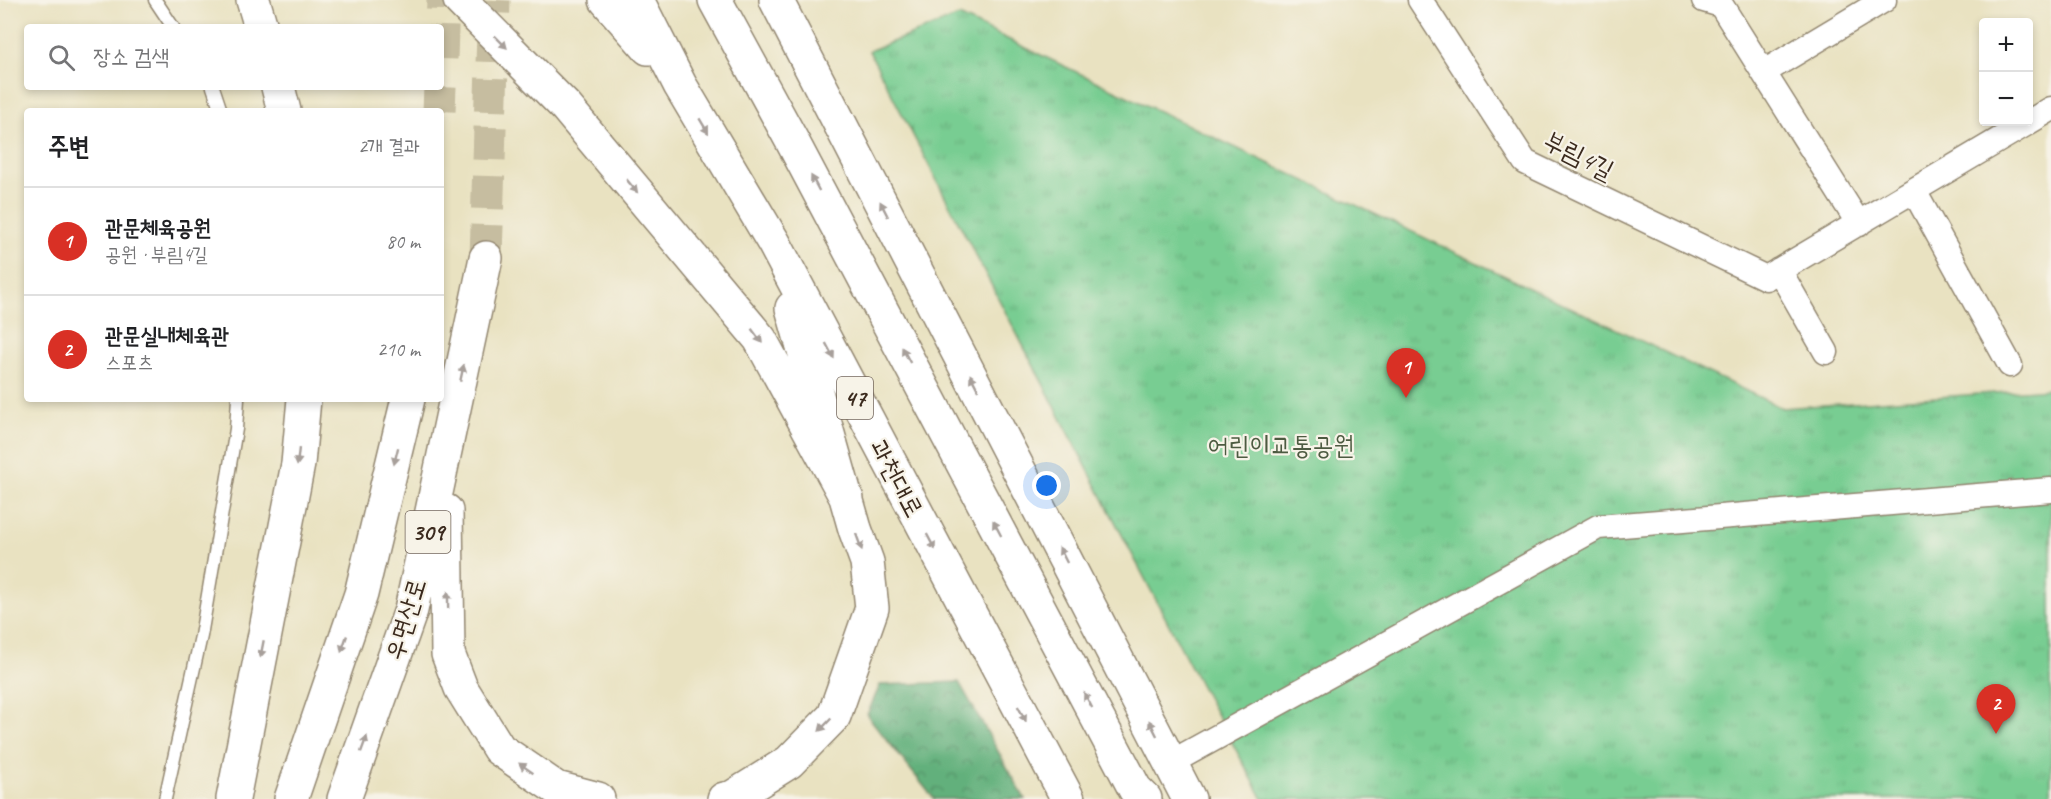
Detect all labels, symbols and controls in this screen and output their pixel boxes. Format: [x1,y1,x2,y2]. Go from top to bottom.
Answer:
map controls [1979,18,2033,126]
button: + [1979,18,2033,72]
search box [24,24,444,90]
one-way arrow [494,34,508,48]
icon: search [45,41,78,74]
text: 장소 검색 [93,43,169,71]
button: − [1979,72,2033,126]
one-way arrow [699,118,709,135]
street label: 부림4길 [1538,124,1620,187]
text: 주변 [48,130,90,163]
text: 2개 결과 [358,134,420,159]
one-way arrow [810,174,820,191]
one-way arrow [625,178,638,193]
one-way arrow [879,200,889,217]
text: 관문체육공원 [105,214,211,242]
text: 1 [63,229,72,254]
text: 80 m [386,229,420,254]
text: 공원 · 부림4길 [105,242,208,267]
text: 관문실내체육관 [105,322,229,350]
one-way arrow [750,328,763,344]
text: 2 [63,337,72,362]
text: 210 m [377,337,420,362]
one-way arrow [825,342,835,359]
one-way arrow [901,346,911,363]
pin: 1 [1386,348,1426,398]
text: 스포츠 [105,350,153,375]
one-way arrow [458,364,467,383]
one-way arrow [969,373,979,391]
road number: 47 [837,377,873,419]
park label: 어린이교통공원 [1208,429,1354,462]
street label: 과천대로 [862,434,931,523]
one-way arrow [390,447,400,465]
one-way arrow [293,448,303,467]
your location [1032,471,1061,500]
road number: 309 [406,511,450,553]
one-way arrow [992,519,1002,536]
one-way arrow [855,533,865,551]
one-way arrow [926,533,936,550]
one-way arrow [1058,546,1068,563]
street label: 우면산로 [377,574,433,664]
one-way arrow [443,591,452,610]
one-way arrow [338,635,348,653]
one-way arrow [257,639,266,658]
pin: 2 [1976,684,2016,734]
one-way arrow [1083,691,1093,708]
one-way arrow [1017,706,1027,723]
one-way arrow [819,717,833,731]
one-way arrow [1148,720,1157,737]
one-way arrow [359,735,369,753]
one-way arrow [519,762,535,774]

